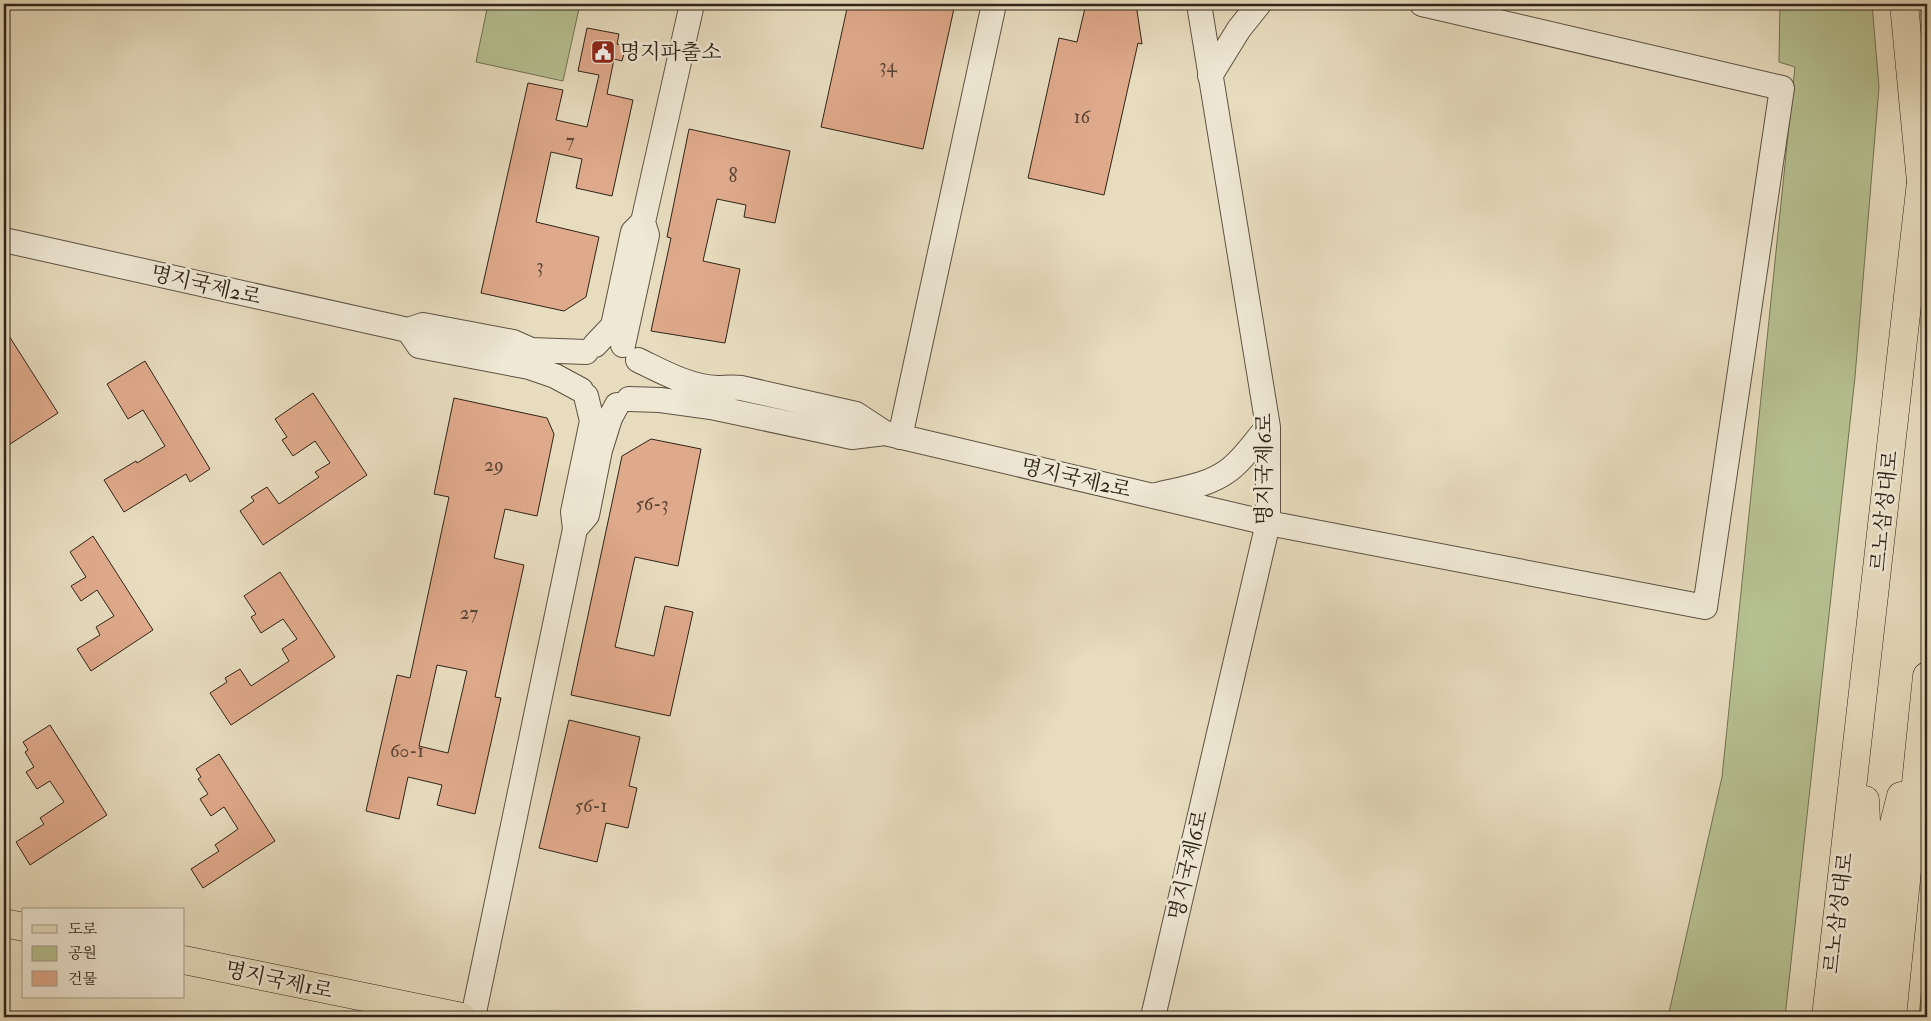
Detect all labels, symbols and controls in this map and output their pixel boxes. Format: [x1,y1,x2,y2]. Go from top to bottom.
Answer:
public building icon: 명지파출소 [590,39,616,65]
place label: 명지파출소 [620,39,721,66]
house number: 34 [879,54,897,78]
house number: 16 [1074,105,1092,129]
house number: 7 [566,129,575,153]
house number: 8 [729,164,738,188]
house number: 3 [536,254,544,278]
street label: 명지국제2로 [148,260,264,311]
street label: 명지국제6로 [1251,413,1278,525]
street label: 르노삼성대로 [1865,449,1904,573]
house number: 29 [484,453,504,477]
street label: 명지국제2로 [1018,453,1134,504]
house number: 56-3 [635,492,669,516]
house number: 27 [460,601,478,625]
house number: 60-1 [390,739,424,763]
house number: 56-1 [575,794,607,818]
street label: 명지국제6로 [1163,808,1214,923]
street label: 르노삼성대로 [1818,851,1859,975]
legend [22,908,185,998]
text: 도로 [68,920,97,939]
text: 공원 [68,944,97,963]
street label: 명지국제1로 [223,956,335,1005]
text: 건물 [68,970,97,989]

